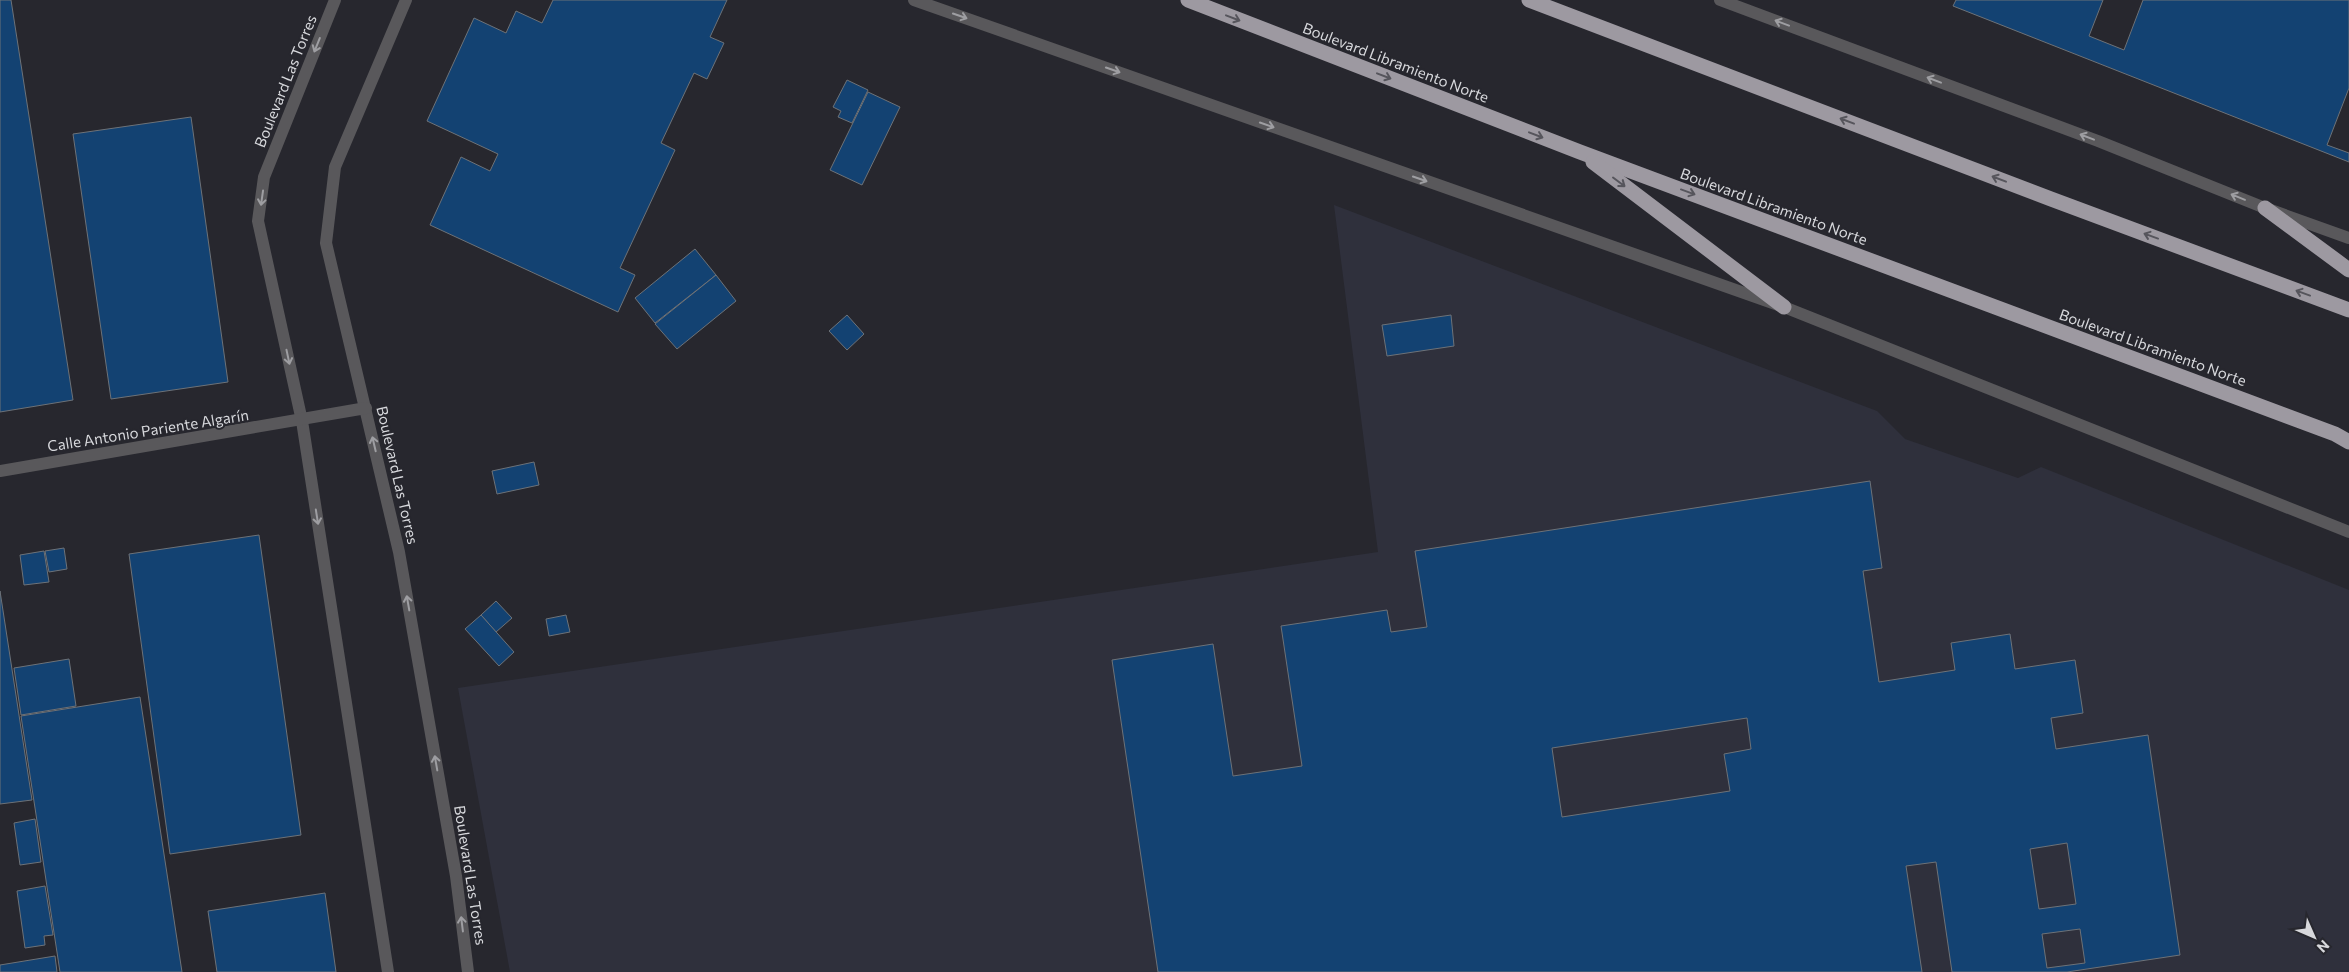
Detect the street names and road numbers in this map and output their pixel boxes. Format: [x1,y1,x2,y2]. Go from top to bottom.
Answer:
street label: Boulevard Las Torres [250,12,320,150]
street label: Boulevard Libramiento Norte [1300,18,1492,106]
street label: Boulevard Libramiento Norte [1678,164,1870,248]
street label: Boulevard Libramiento Norte [2057,305,2249,389]
street label: Boulevard Las Torres [373,404,423,546]
street label: Calle Antonio Pariente Algarín [46,405,250,455]
street label: Boulevard Las Torres [451,804,491,946]

